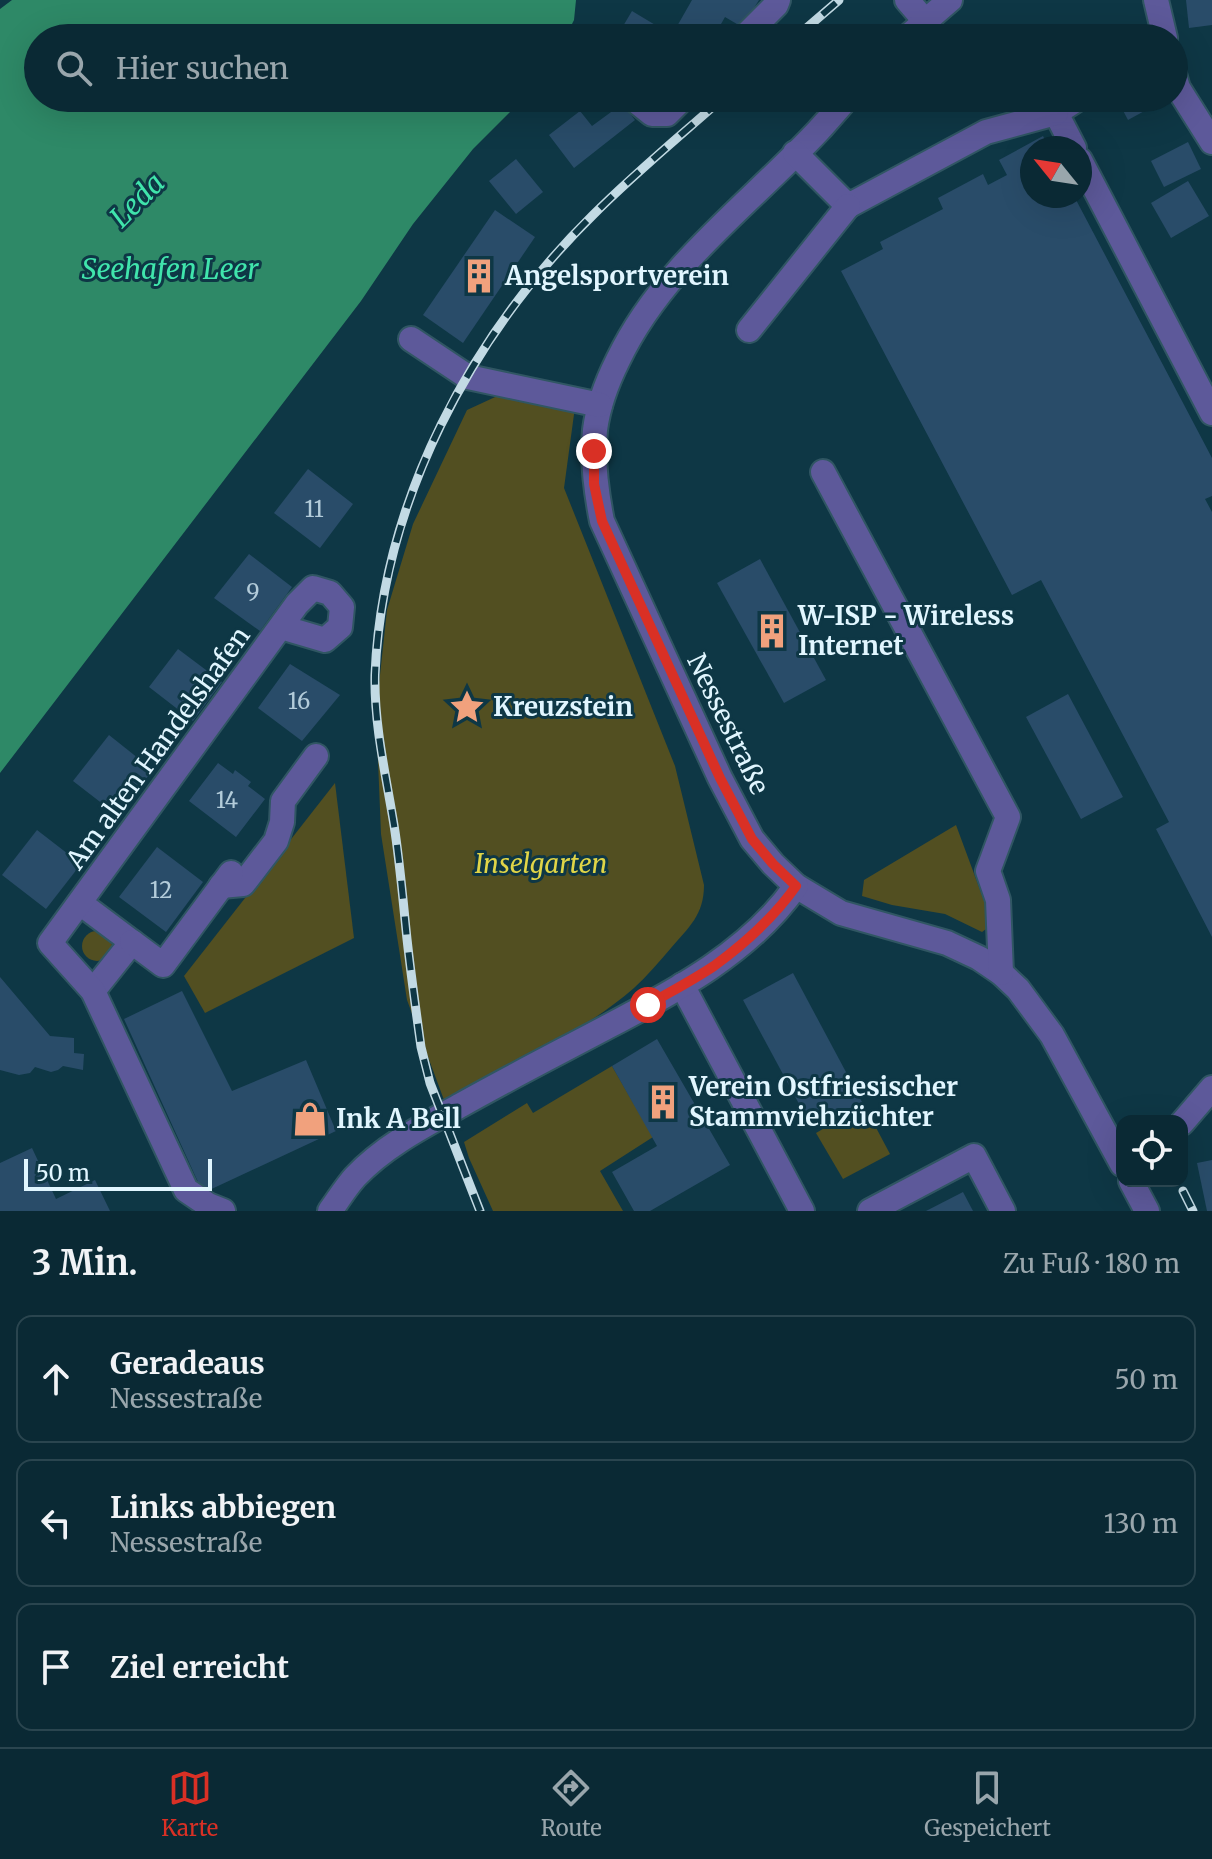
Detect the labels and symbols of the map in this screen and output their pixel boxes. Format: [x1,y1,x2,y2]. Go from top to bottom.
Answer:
north arrow [1020,136,1092,208]
water label: Leda [102,165,172,235]
water label: Seehafen Leer [81,251,259,287]
building icon: Angelsportverein [460,257,498,295]
place label: Angelsportverein [504,259,729,292]
route end [576,433,612,469]
house number: 11 [304,495,324,523]
house number: 9 [246,578,260,606]
place label: W-ISP - Wireless Internet [797,599,1014,662]
building icon: W-ISP - Wireless Internet [753,612,791,650]
street label: Am alten Handelshafen [58,620,257,876]
street label: Nessestraße [680,648,777,799]
house number: 16 [288,687,310,715]
place icon: Kreuzstein [448,688,486,726]
place label: Kreuzstein [493,690,633,723]
house number: 14 [216,786,239,814]
park label: Inselgarten [475,847,607,880]
house number: 12 [150,876,172,904]
route start [630,987,666,1023]
place label: Verein Ostfriesischer Stammviehzüchter [688,1070,958,1133]
building icon: Verein Ostfriesischer Stammviehzüchter [644,1083,682,1121]
shop icon: Ink A Bell [291,1100,329,1138]
place label: Ink A Bell [336,1102,461,1135]
scale bar [24,1155,212,1191]

